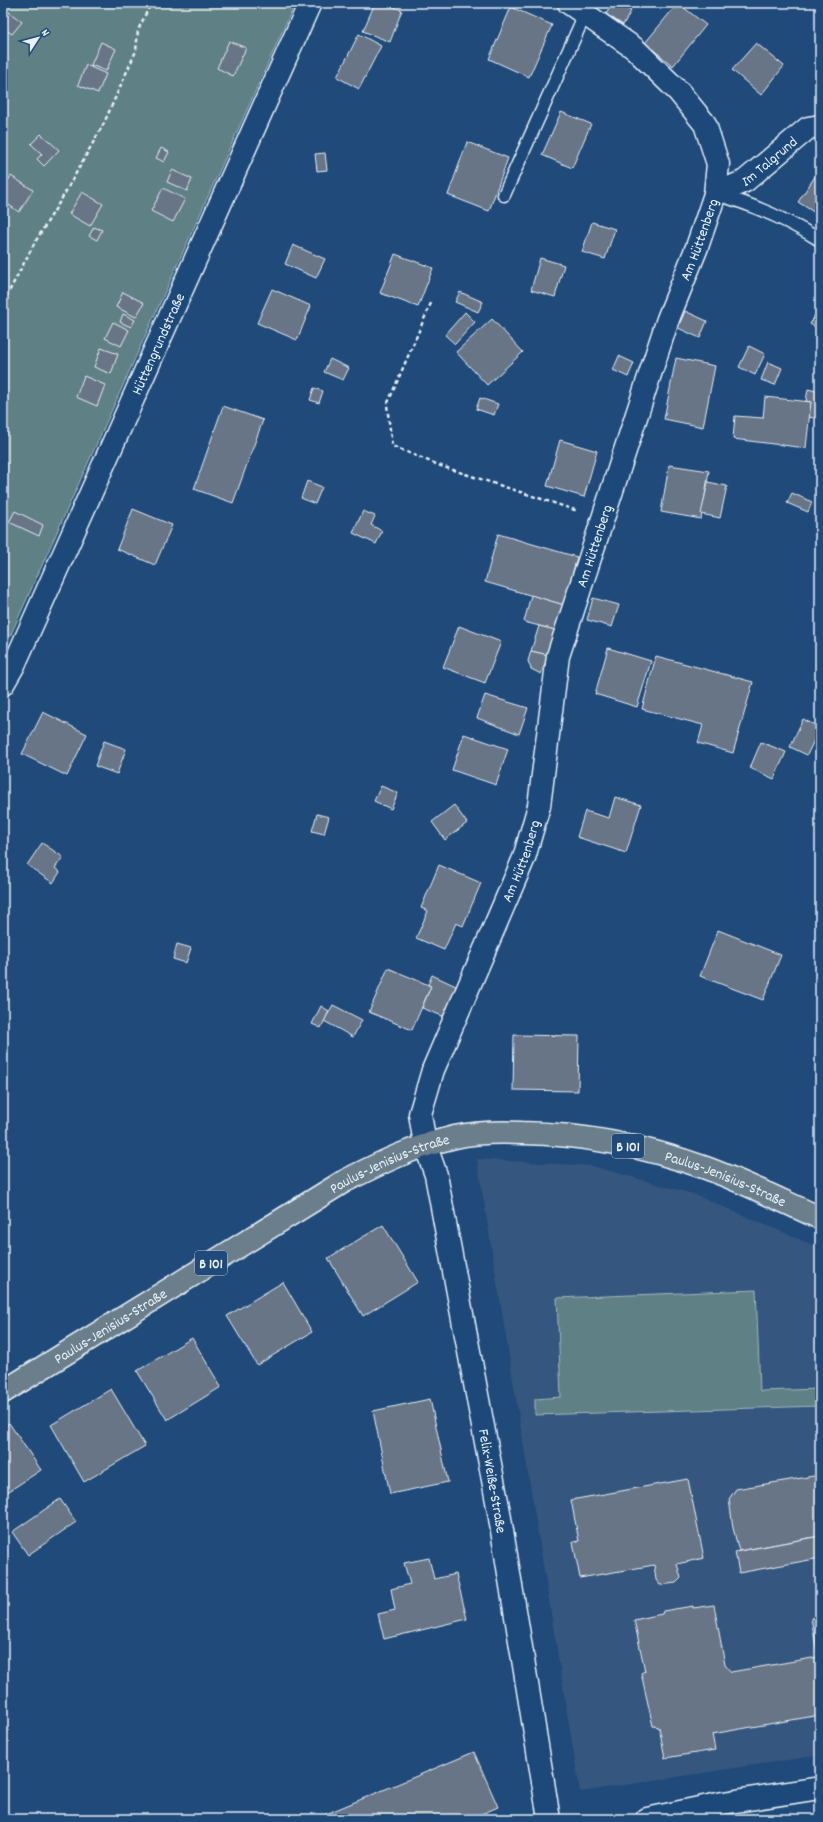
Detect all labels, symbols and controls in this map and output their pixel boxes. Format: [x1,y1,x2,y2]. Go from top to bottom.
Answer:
north arrow [18,18,58,58]
text: N [36,26,53,41]
street label: Im Talgrund [739,132,803,194]
street label: Am Hüttenberg [675,196,726,285]
street label: Hüttengrundstraße [127,290,192,399]
street label: Am Hüttenberg [572,502,620,591]
street label: Am Hüttenberg [497,818,547,906]
street label: Paulus-Jenisius-Straße [326,1130,453,1201]
road number: B 101 [612,1134,644,1158]
street label: Paulus-Jenisius-Straße [662,1146,790,1214]
road number: B 101 [195,1251,227,1275]
street label: Paulus-Jenisius-Straße [51,1284,172,1371]
street label: Felix-Weiße-Straße [471,1427,511,1536]

